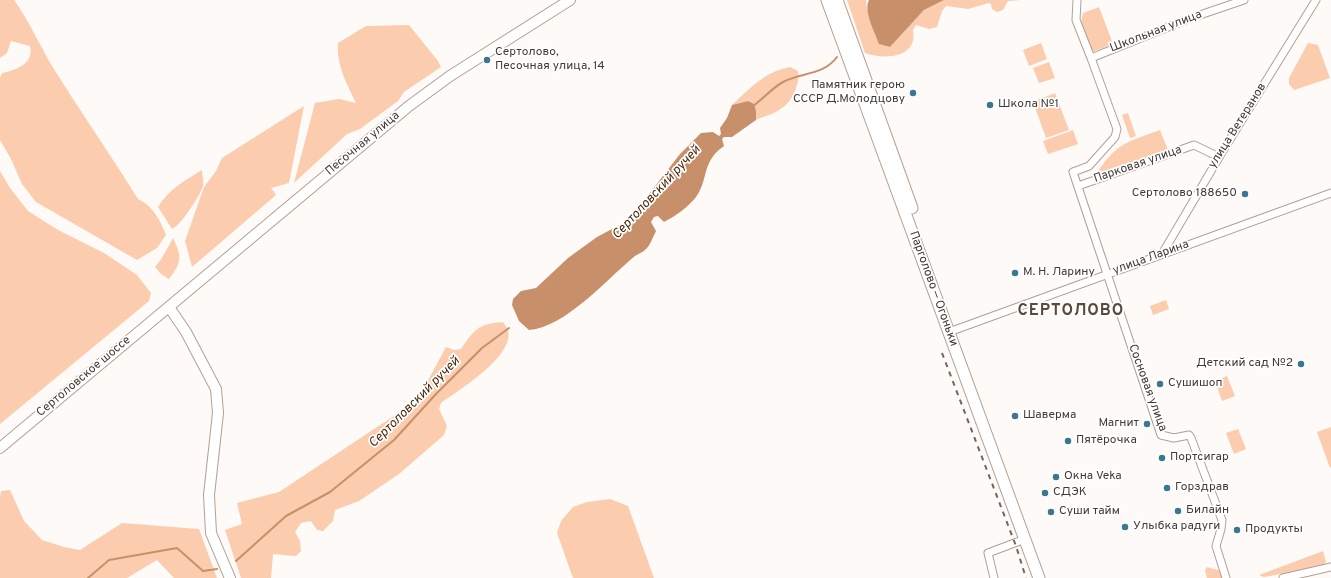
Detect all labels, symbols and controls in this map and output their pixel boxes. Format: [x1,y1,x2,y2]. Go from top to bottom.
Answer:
street label: Школьная улица [1108,8,1204,56]
place label: Сертолово, Песочная улица, 14 [495,46,605,74]
marker: Сертолово, Песочная улица, 14 [482,55,492,65]
place label: Памятник герою СССР Д.Молодцову [793,79,905,107]
street label: улица Ветеранов [1206,81,1270,171]
marker: Памятник герою СССР Д.Молодцову [908,88,918,98]
place label: Школа №1 [998,98,1059,112]
marker: Школа №1 [985,100,995,110]
street label: Песочная улица [323,109,403,179]
water label: Сертоловский ручей [610,143,704,243]
street label: Парковая улица [1092,143,1184,187]
place label: Сертолово 188650 [1132,187,1237,201]
marker: Сертолово 188650 [1240,189,1250,199]
street label: Парголово — Огоньки [905,230,961,348]
street label: улица Ларина [1111,238,1191,278]
place label: М. Н. Ларину [1023,266,1095,280]
marker: М. Н. Ларину [1010,268,1020,278]
district label: СЕРТОЛОВО [1018,302,1124,322]
street label: Сертоловское шоссе [34,333,134,421]
street label: Сосновая улица [1125,342,1169,434]
water label: Сертоловский ручей [366,354,464,452]
place label: Детский сад №2 [1196,357,1293,371]
marker: Детский сад №2 [1296,359,1306,369]
place label: Сушишоп [1168,377,1223,391]
marker: Сушишоп [1155,379,1165,389]
place label: Шаверма [1023,409,1076,423]
marker: Шаверма [1010,411,1020,421]
place label: Магнит [1098,417,1139,431]
marker: Магнит [1142,419,1152,429]
place label: Пятёрочка [1076,434,1137,448]
marker: Пятёрочка [1063,436,1073,446]
place label: Портсигар [1170,451,1229,465]
marker: Портсигар [1157,453,1167,463]
place label: Окна Veka [1064,470,1122,484]
marker: Окна Veka [1051,472,1061,482]
place label: Горздрав [1175,481,1229,495]
marker: Горздрав [1162,483,1172,493]
place label: СДЭК [1053,486,1087,500]
marker: СДЭК [1040,488,1050,498]
place label: Билайн [1186,504,1229,518]
place label: Суши тайм [1059,505,1120,519]
marker: Билайн [1173,506,1183,516]
marker: Суши тайм [1046,507,1056,517]
place label: Улыбка радуги [1133,520,1220,534]
marker: Улыбка радуги [1120,522,1130,532]
place label: Продукты [1245,523,1303,537]
marker: Продукты [1232,525,1242,535]

